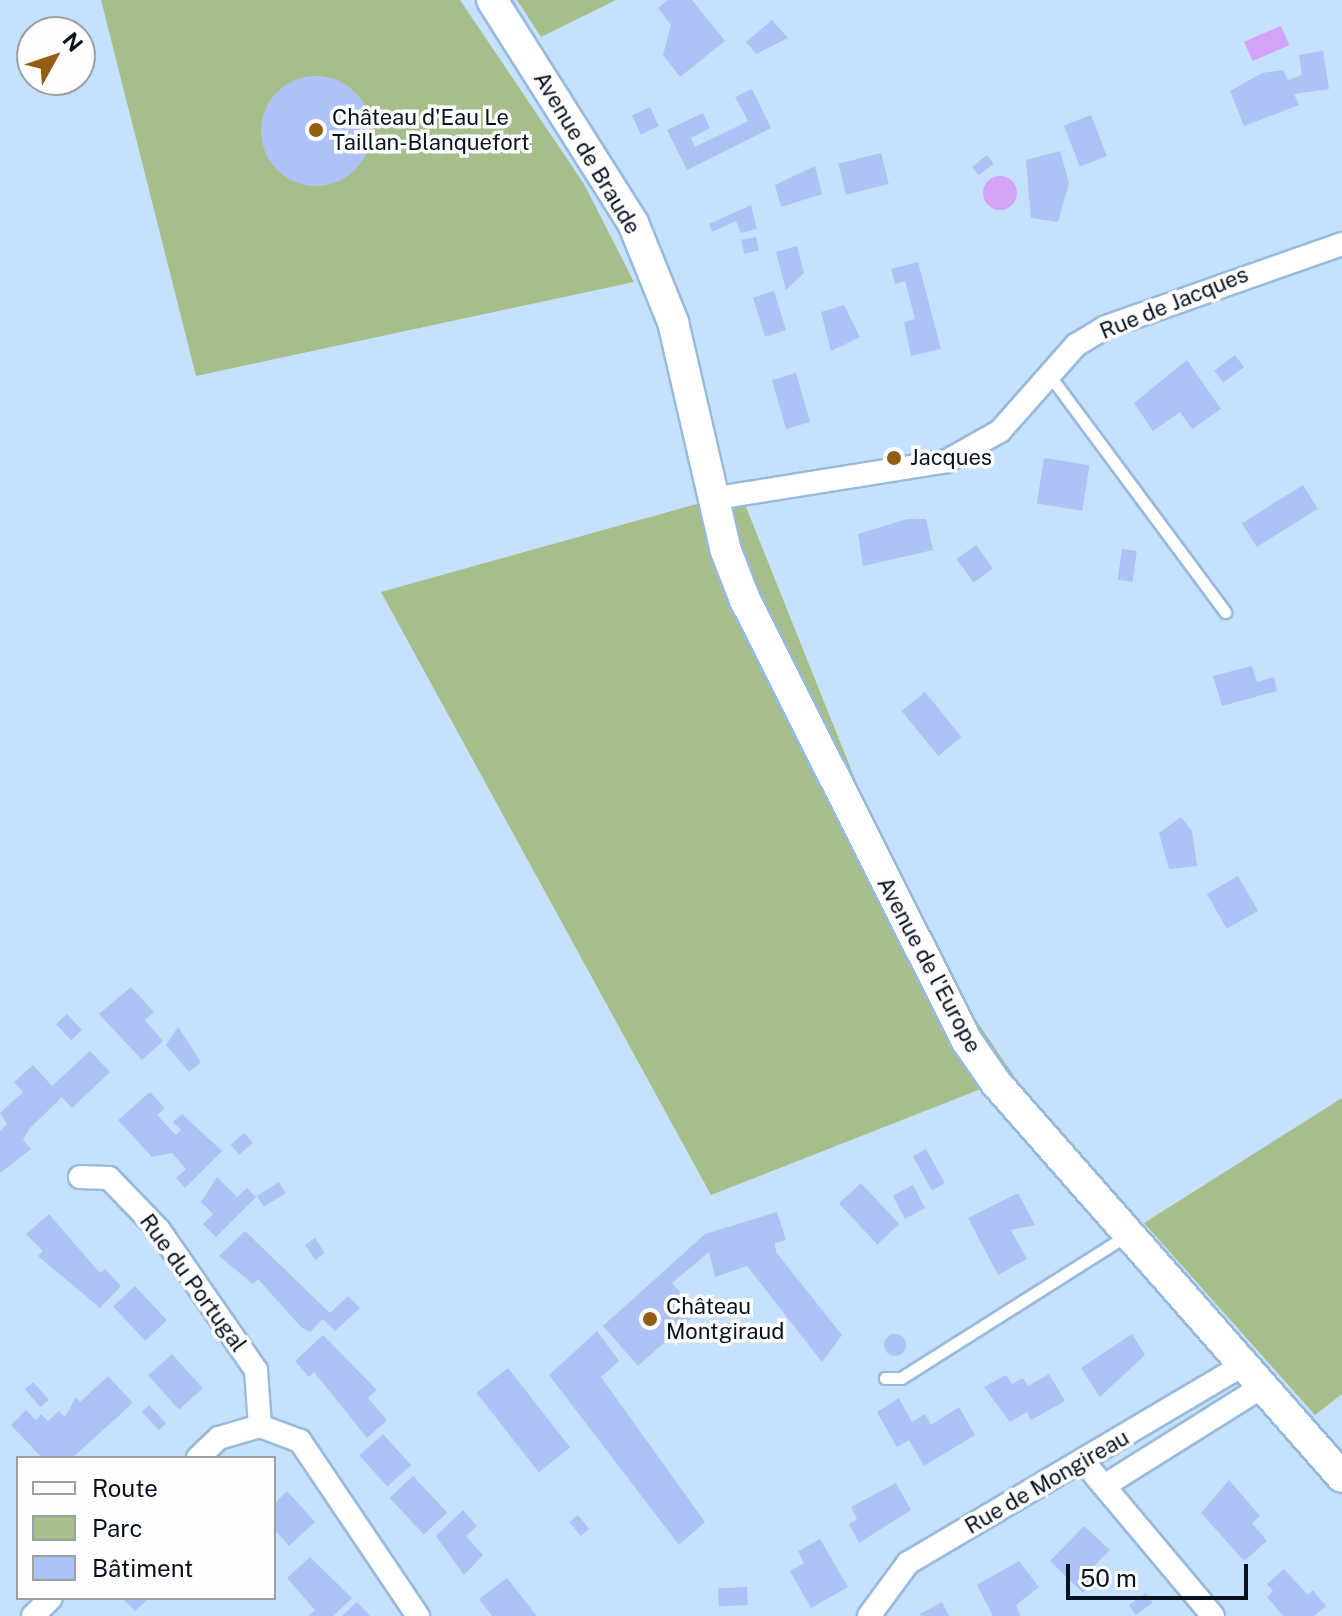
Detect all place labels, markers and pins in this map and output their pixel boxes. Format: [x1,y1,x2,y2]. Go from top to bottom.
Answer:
place label: Château d'Eau Le Taillan-Blanquefort [332,104,529,156]
marker: Château d'Eau Le Taillan-Blanquefort [307,121,325,139]
place label: Jacques [910,445,992,471]
marker: Jacques [885,449,903,467]
place label: Château Montgiraud [666,1293,784,1344]
marker: Château Montgiraud [641,1310,659,1328]

